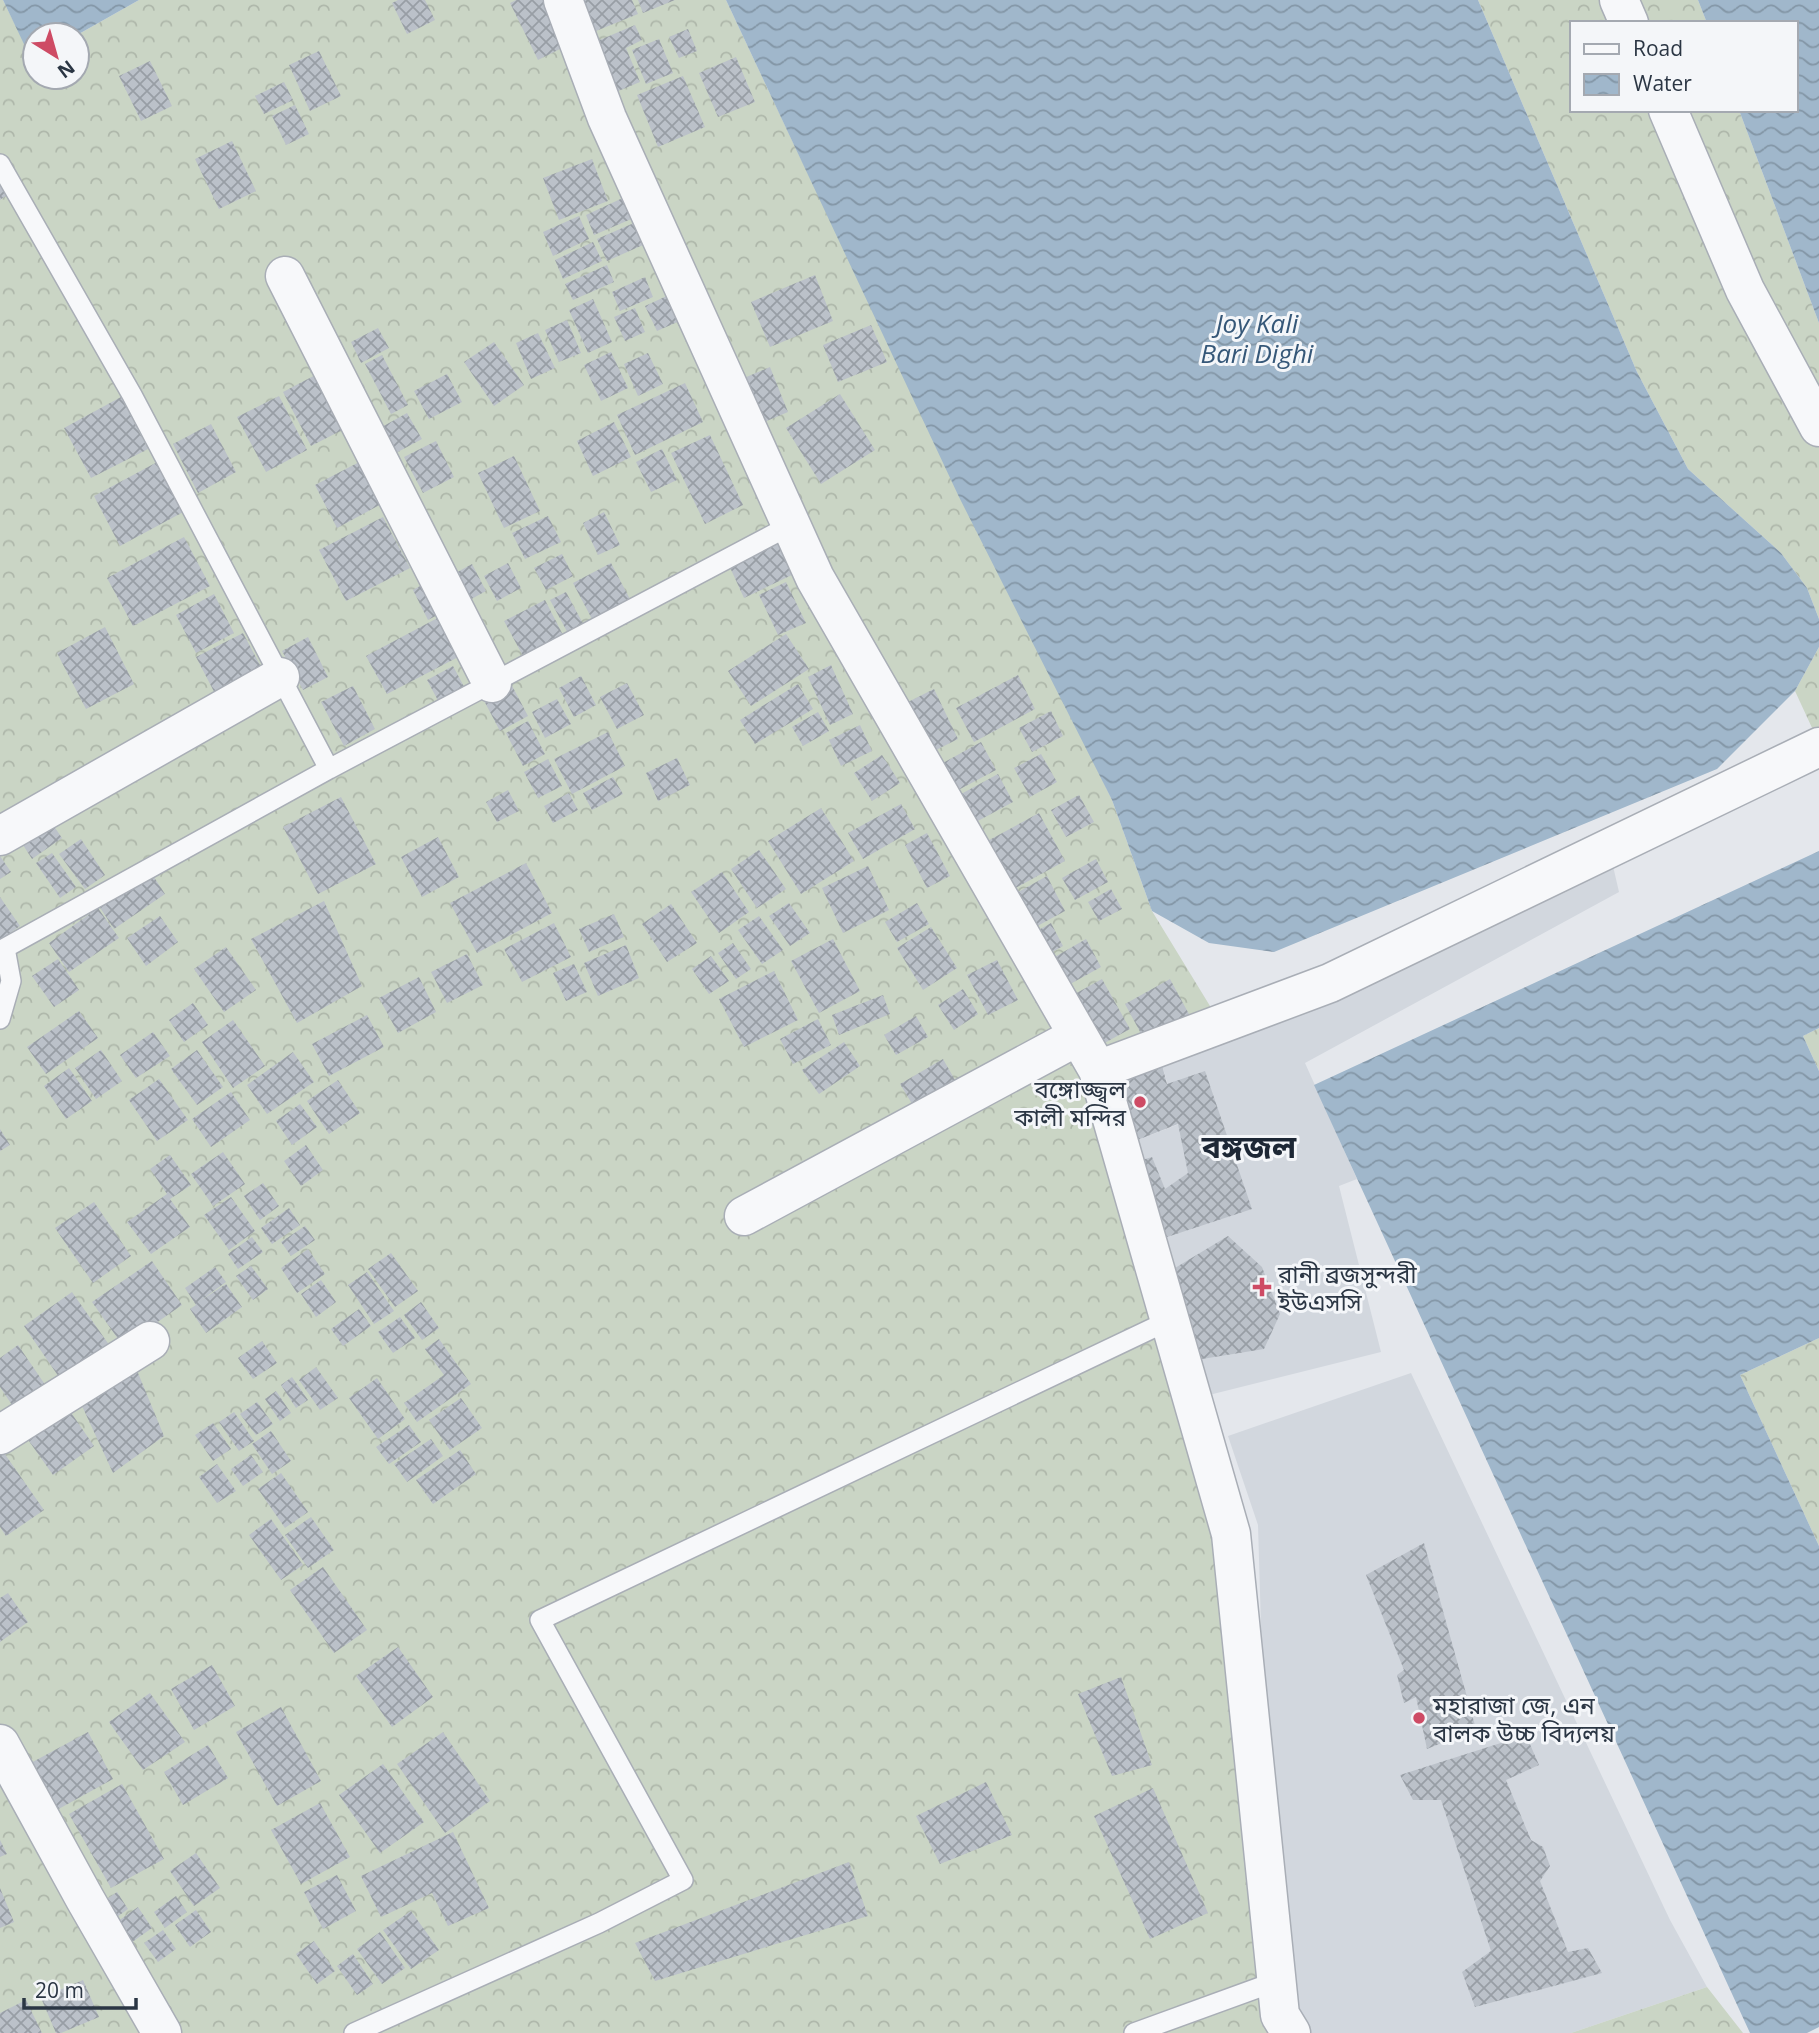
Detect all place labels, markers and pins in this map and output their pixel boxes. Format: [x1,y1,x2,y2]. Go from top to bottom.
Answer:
place label: বঙ্গোজ্জ্বল কালী মন্দির [1013,1072,1127,1133]
marker: বঙ্গোজ্জ্বল কালী মন্দির [1132,1094,1148,1110]
place label: রানী ব্রজসুন্দরী ইউএসসি [1277,1257,1417,1318]
marker: রানী ব্রজসুন্দরী ইউএসসি [1252,1277,1272,1297]
place label: মহারাজা জে, এন বালক উচ্চ বিদ্যলয় [1432,1688,1616,1749]
marker: মহারাজা জে, এন বালক উচ্চ বিদ্যলয় [1411,1710,1427,1726]

